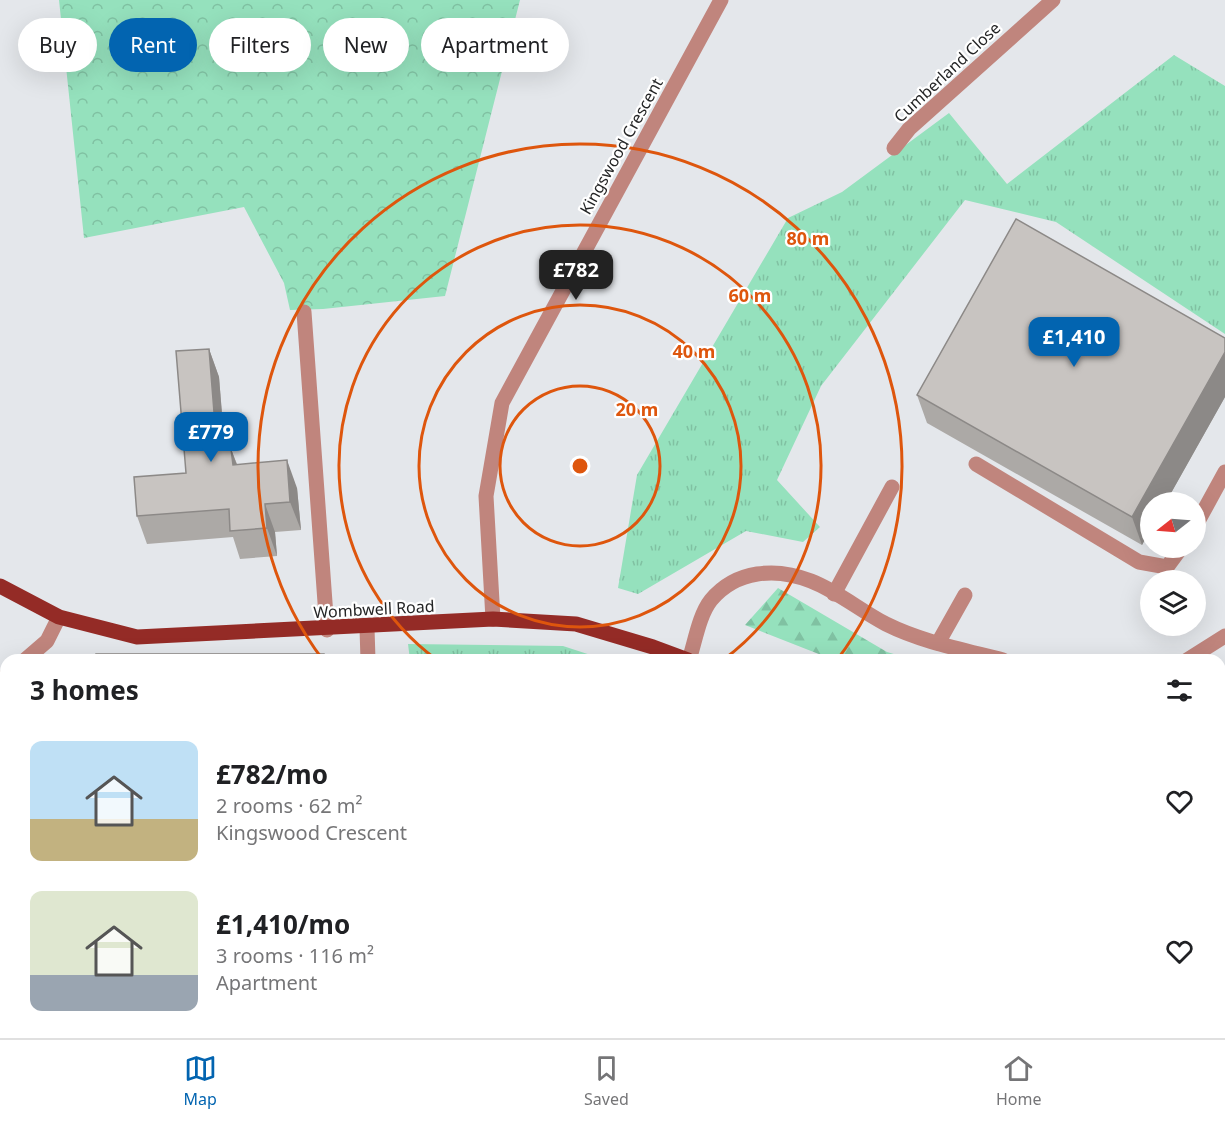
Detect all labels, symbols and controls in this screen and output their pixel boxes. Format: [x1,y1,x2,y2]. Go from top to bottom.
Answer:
street label: Cumberland Close [889,17,1005,127]
chip: Buy [18,18,97,72]
chip: Rent [109,18,197,72]
chip: Filters [209,18,311,72]
chip: New [323,18,409,72]
chip: Apartment [421,18,569,72]
street label: Kingswood Crescent [574,74,668,218]
text: 80 m [787,226,829,250]
pin: £782 [540,250,612,301]
text: £782 [553,256,599,283]
text: 60 m [729,283,771,307]
pin: £1,410 [1025,317,1123,368]
text: £1,410 [1043,323,1105,350]
text: 40 m [673,339,715,363]
text: 20 m [616,397,658,421]
pin: £779 [175,412,247,463]
text: £779 [188,418,234,445]
centre of rings [570,456,590,476]
north arrow [1140,492,1206,558]
map controls [1140,492,1206,636]
button: layers [1140,570,1206,636]
street label: Wombwell Road [313,595,435,623]
text: 3 homes [30,672,139,708]
icon: filters [1163,674,1196,707]
text: £782/mo [216,756,328,792]
icon: home [78,765,150,837]
icon: heart [1163,785,1196,818]
text: 2 rooms · 62 m² [216,792,363,819]
text: Kingswood Crescent [216,819,407,846]
text: £1,410/mo [216,906,350,942]
icon: home [78,915,150,987]
icon: heart [1163,935,1196,968]
text: 3 rooms · 116 m² [216,942,374,969]
text: Apartment [216,969,317,996]
tab: Map [184,1052,217,1110]
tab: Saved [584,1052,629,1110]
tab: Home [996,1052,1041,1110]

